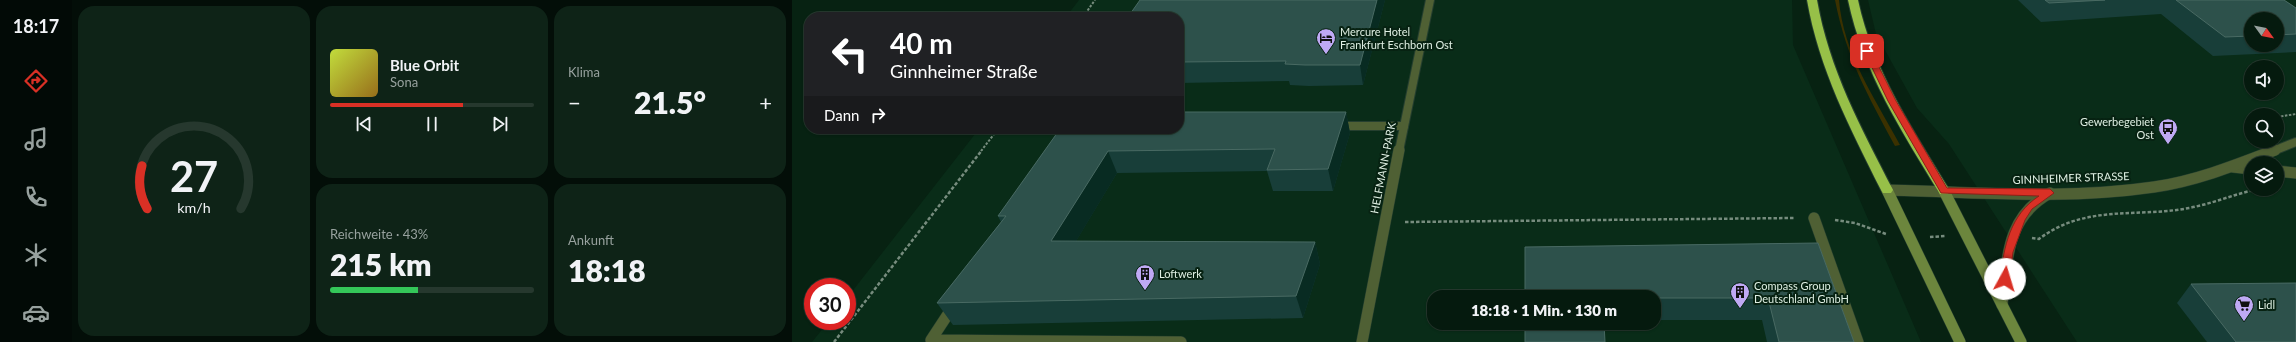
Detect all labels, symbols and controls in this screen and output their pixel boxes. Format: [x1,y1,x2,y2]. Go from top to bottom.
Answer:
north arrow [2244,12,2284,52]
map controls [2244,12,2284,196]
text: 18:17 [13,15,59,37]
place label: Mercure Hotel Frankfurt Eschborn Ost [1340,25,1453,51]
text: 40 m [890,26,953,60]
hotel icon: Mercure Hotel Frankfurt Eschborn Ost [1315,27,1337,55]
icon: left [824,28,876,80]
pin [1850,34,1884,68]
icon: arrive [1856,40,1878,62]
text: Blue Orbit [390,56,459,74]
text: Ginnheimer Straße [890,60,1038,82]
button: sound [2244,60,2284,100]
text: Klima [568,64,600,80]
icon: directions [22,67,50,95]
text: Sona [390,74,418,90]
text: 21.5° [634,84,706,120]
text: − [568,89,581,116]
text: + [759,89,772,116]
icon: right [867,104,889,126]
text: Dann [824,106,859,124]
button: search [2244,108,2284,148]
icon: previous [353,113,375,135]
icon: pause [421,113,443,135]
icon: next [489,113,511,135]
place label: Gewerbegebiet Ost [2080,115,2154,141]
bus stop icon: Gewerbegebiet Ost [2157,117,2179,145]
street label: HELFMANN-PARK [1367,120,1398,215]
icon: music [22,125,50,153]
text: 27 [170,151,218,201]
button: layers [2244,156,2284,196]
street label: GINNHEIMER STRASSE [2012,169,2130,186]
icon: phone [22,183,50,211]
text: km/h [177,199,211,216]
text: Reichweite · 43% [330,226,428,242]
text: Ankunft [568,232,614,248]
icon: climate [22,241,50,269]
text: 215 km [330,246,431,282]
text: 18:18 [568,252,646,288]
position arrow [1984,258,2026,300]
building icon: Loftwerk [1134,263,1156,291]
place label: Loftwerk [1159,267,1202,280]
speed limit sign: 30 [804,278,856,330]
place label: Compass Group Deutschland GmbH [1754,279,1849,305]
building icon: Compass Group Deutschland GmbH [1729,281,1751,309]
supermarket icon: Lidl [2233,294,2255,322]
place label: Lidl [2258,298,2275,311]
icon: car [22,299,50,327]
text: 18:18 · 1 Min. · 130 m [1471,301,1617,319]

